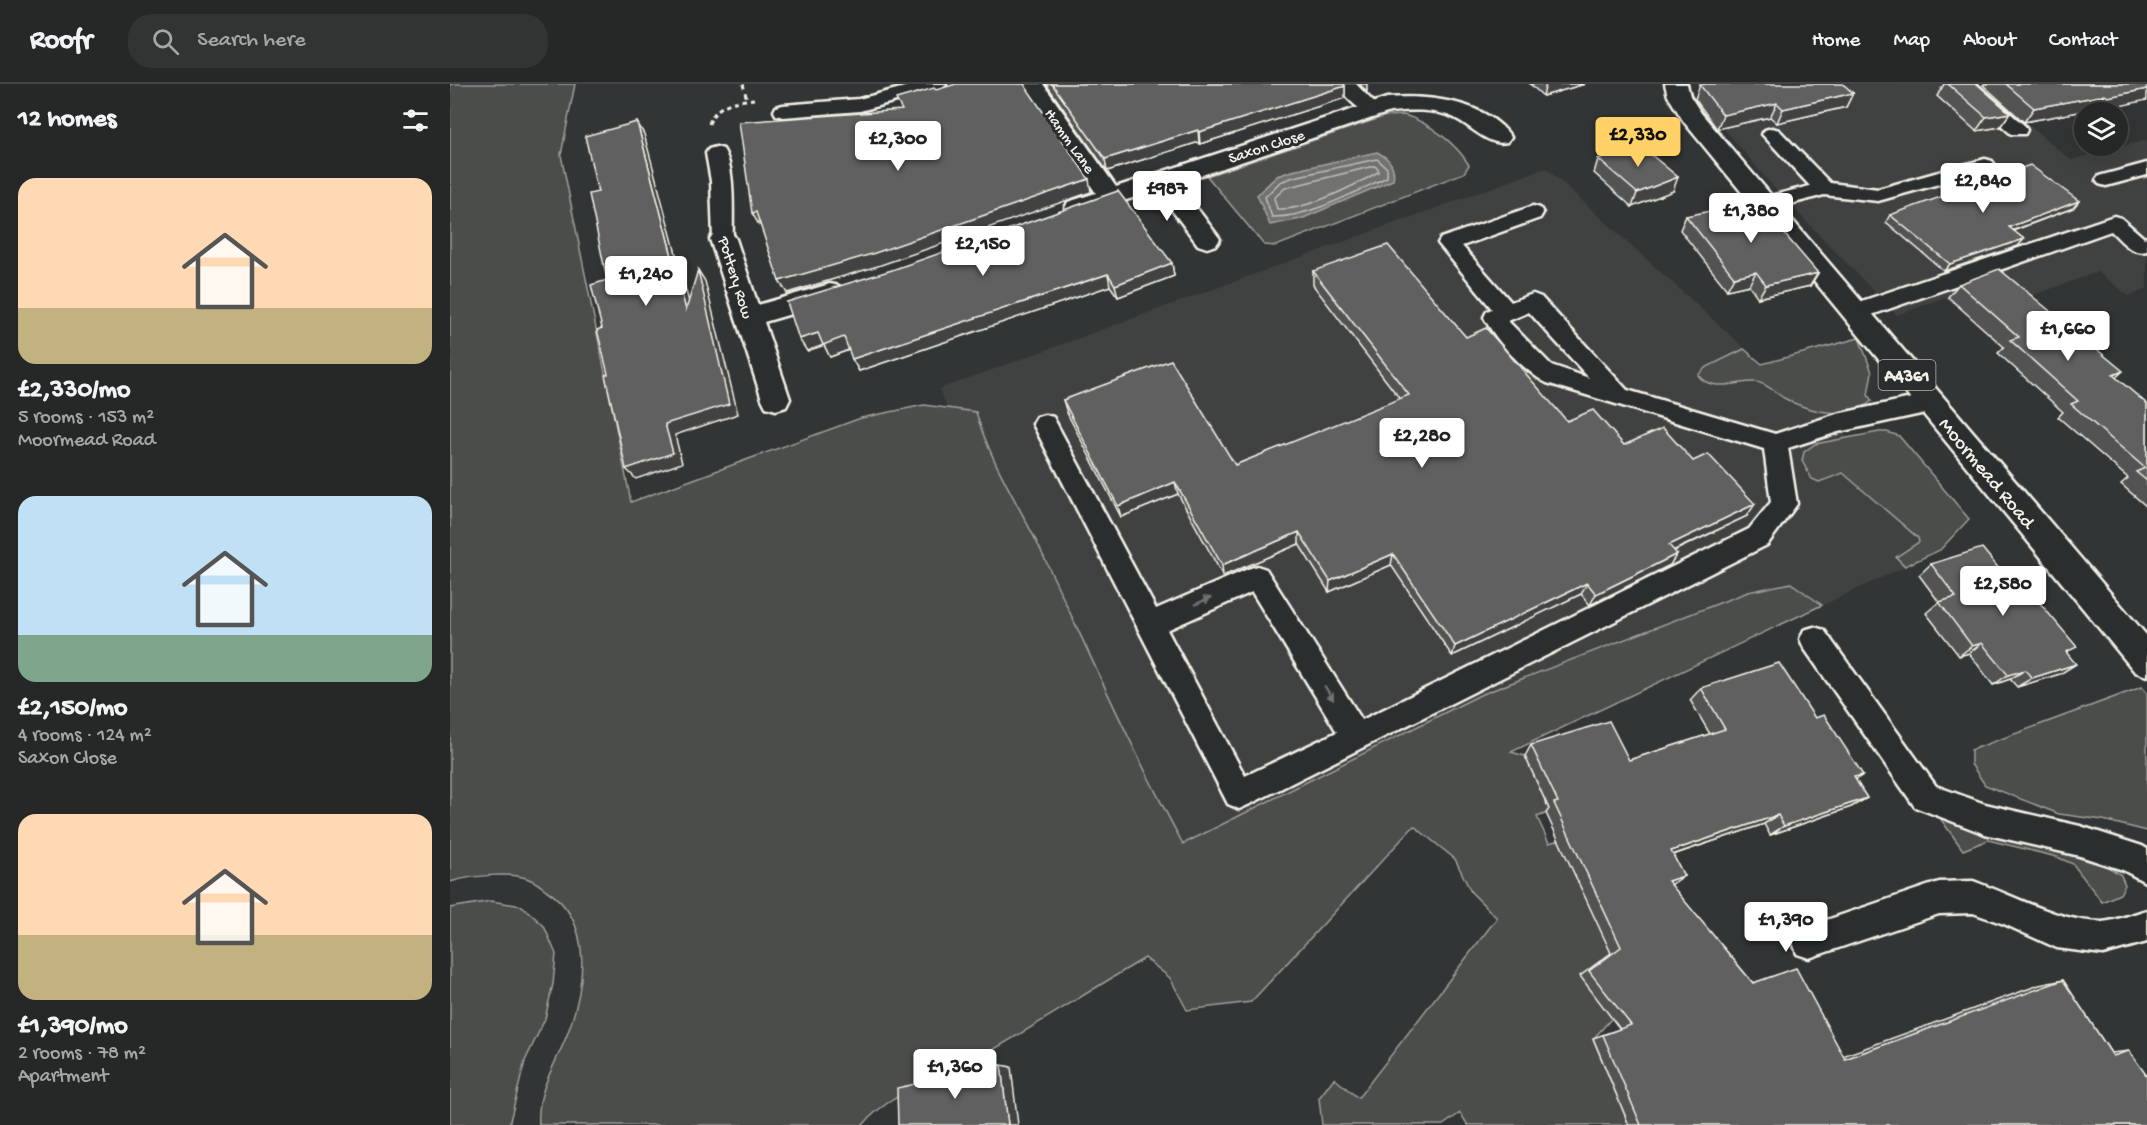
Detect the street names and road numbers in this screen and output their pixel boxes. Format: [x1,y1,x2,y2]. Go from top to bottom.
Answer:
street label: Hamm Lane [1039,106,1098,179]
street label: Saxon Close [1227,127,1308,170]
street label: Pottery Row [712,234,755,322]
road number: A4361 [1878,360,1936,390]
street label: Moormead Road [1932,414,2040,536]

